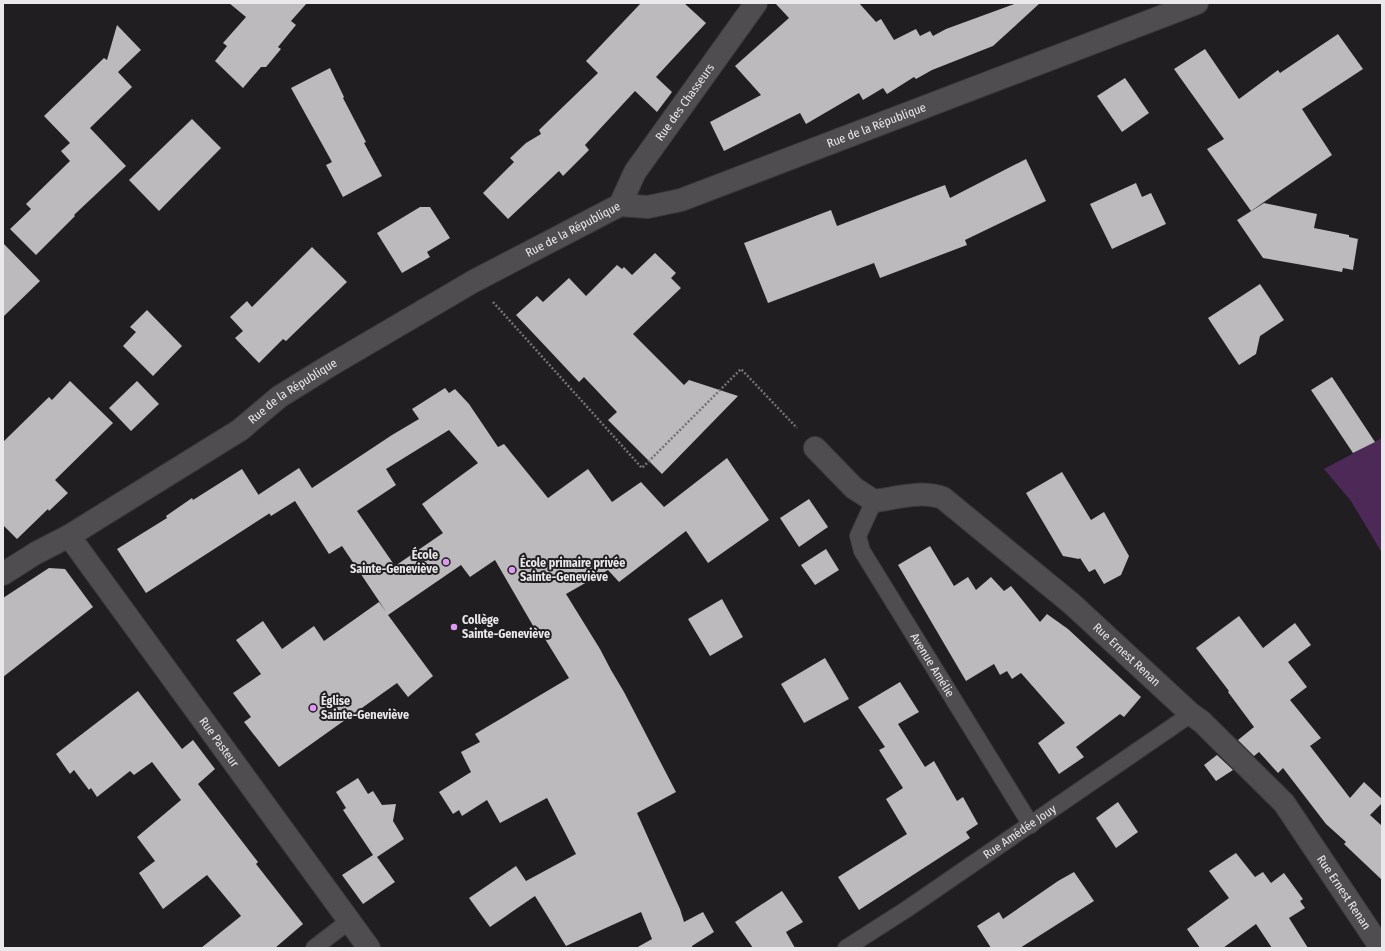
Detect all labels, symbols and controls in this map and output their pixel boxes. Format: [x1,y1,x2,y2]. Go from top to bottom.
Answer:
street label: Rue des Chasseurs [653,61,717,144]
street label: Rue de la République [825,100,928,151]
street label: Rue de la République [523,199,623,260]
street label: Rue de la République [246,356,340,427]
place label: École Sainte-Geneviève [350,546,438,576]
place label: École primaire privée Sainte-Geneviève [520,554,625,584]
marker: École Sainte-Geneviève [441,557,451,567]
marker: École primaire privée Sainte-Geneviève [507,565,517,575]
place label: Collège Sainte-Geneviève [462,613,550,641]
street label: Rue Ernest Renan [1090,620,1163,689]
marker: Collège Sainte-Geneviève [449,622,459,632]
street label: Avenue Amélie [907,630,957,700]
place label: Église Sainte-Geneviève [321,692,409,722]
marker: Église Sainte-Geneviève [308,703,318,713]
street label: Rue Pasteur [196,714,242,770]
street label: Rue Amédée Jouy [980,801,1059,862]
street label: Rue Ernest Renan [1314,853,1374,932]

